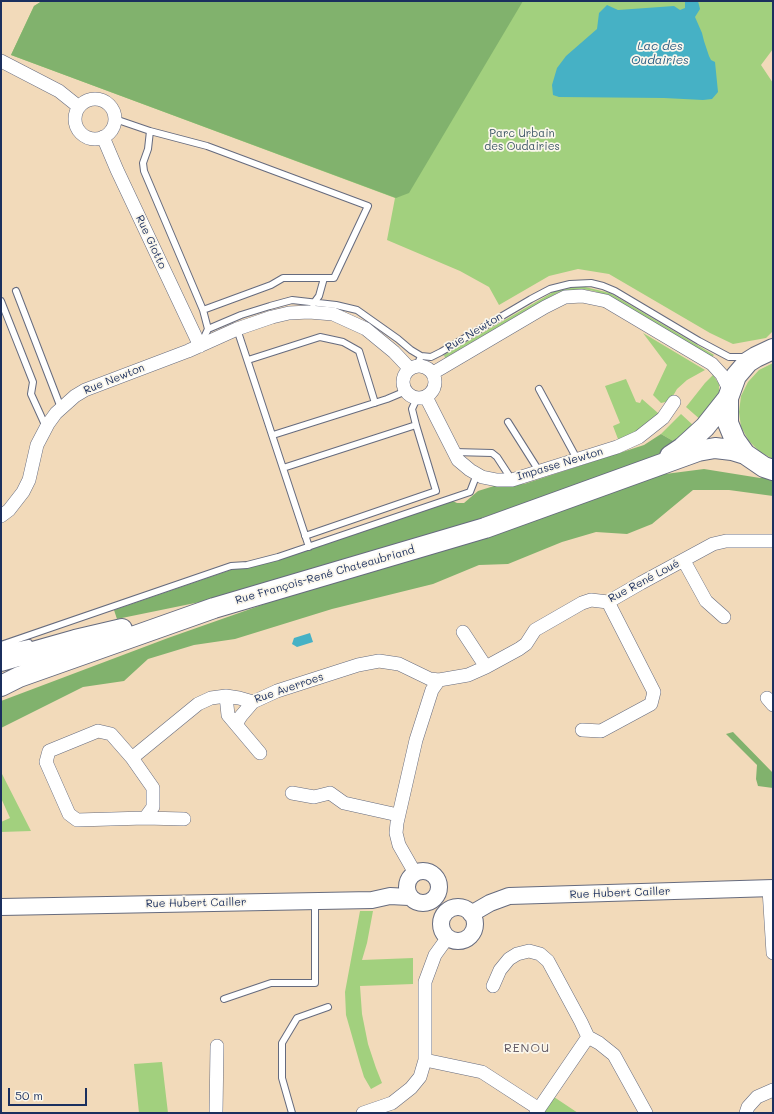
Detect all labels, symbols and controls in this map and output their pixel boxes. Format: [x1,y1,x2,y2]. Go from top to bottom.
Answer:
water label: Lac des Oudairies [631,39,689,67]
park label: Parc Urbain des Oudairies [484,127,560,153]
street label: Rue Giotto [133,213,169,271]
street label: Rue Newton [443,310,505,354]
street label: Rue Newton [82,361,146,397]
street label: Impasse Newton [515,445,605,483]
street label: Rue François-René Chateaubriand [234,543,416,607]
street label: Rue René Loué [606,557,682,605]
street label: Rue Averroes [253,670,325,706]
street label: Rue Hubert Cailler [569,885,671,901]
street label: Rue Hubert Cailler [145,896,247,910]
district label: RENOU [504,1041,550,1055]
scale bar [10,1080,89,1106]
text: 50 m [15,1087,43,1103]

